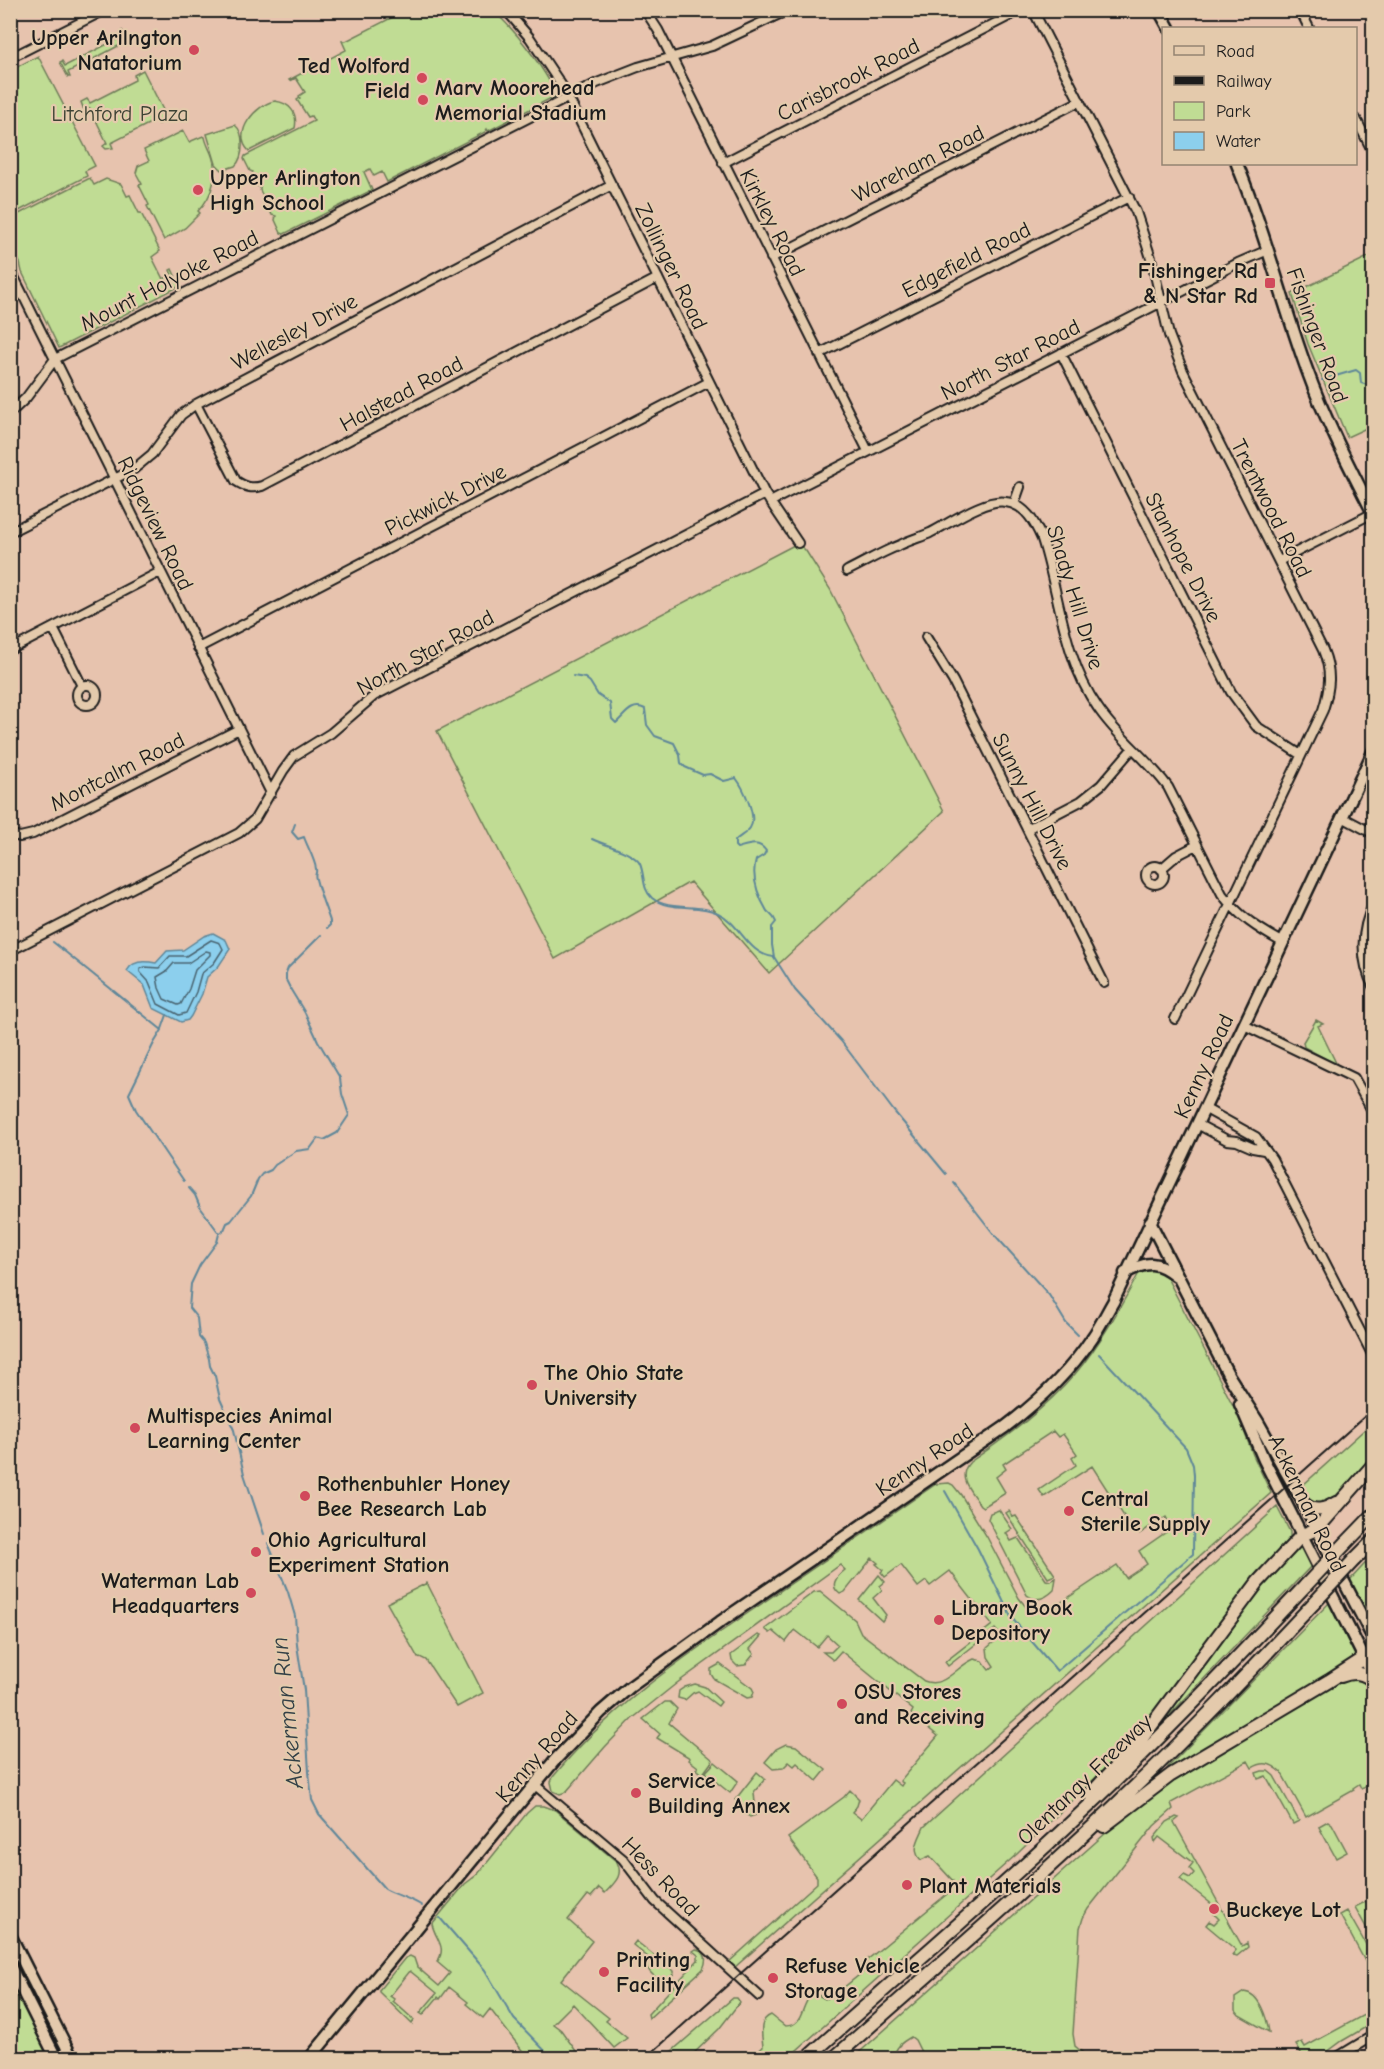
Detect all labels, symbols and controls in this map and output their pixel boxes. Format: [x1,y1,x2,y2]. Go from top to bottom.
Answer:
place label: Upper Arilngton Natatorium [31,25,182,76]
legend [1162,27,1357,165]
street label: Carisbrook Road [773,33,924,127]
text: Road [1216,41,1255,62]
marker: Upper Arilngton Natatorium [187,43,201,57]
place label: Ted Wolford Field [298,53,410,104]
marker: Ted Wolford Field [415,71,429,85]
text: Railway [1216,71,1273,92]
place label: Marv Moorehead Memorial Stadium [435,75,606,126]
marker: Marv Moorehead Memorial Stadium [416,93,430,107]
park label: Litchford Plaza [51,101,189,127]
text: Park [1216,101,1251,122]
street label: Wareham Road [848,120,989,208]
text: Water [1216,131,1261,152]
street label: Kirkley Road [734,164,810,281]
place label: Upper Arlington High School [210,165,361,216]
marker: Upper Arlington High School [191,183,205,197]
street label: Zollinger Road [629,199,713,334]
street label: Edgefield Road [898,216,1035,304]
street label: Mount Holyoke Road [76,225,263,337]
place label: Fishinger Rd & N Star Rd [1138,258,1258,309]
street label: Fishinger Road [1281,264,1354,407]
marker: Fishinger Rd & N Star Rd [1263,276,1277,290]
street label: Wellesley Drive [227,288,362,376]
street label: North Star Road [936,314,1085,406]
street label: Halstead Road [335,351,468,437]
street label: Trentwood Road [1225,435,1317,582]
street label: Ridgeview Road [111,452,199,595]
street label: Pickwick Drive [380,458,510,542]
street label: Stanhope Drive [1139,488,1227,627]
street label: Shady Hill Drive [1041,522,1109,673]
street label: North Star Road [352,604,499,701]
street label: Montcalm Road [46,727,189,817]
street label: Sunny Hill Drive [986,729,1078,874]
street label: Kenny Road [1168,1010,1239,1123]
place label: The Ohio State University [544,1360,684,1411]
marker: The Ohio State University [525,1378,539,1392]
place label: Multispecies Animal Learning Center [147,1403,332,1454]
street label: Kenny Road [871,1418,978,1502]
marker: Multispecies Animal Learning Center [128,1421,142,1435]
street label: Ackerman Road [1263,1430,1352,1576]
place label: Rothenbuhler Honey Bee Research Lab [317,1471,511,1522]
place label: Central Sterile Supply [1081,1486,1211,1537]
marker: Rothenbuhler Honey Bee Research Lab [298,1489,312,1503]
marker: Central Sterile Supply [1062,1504,1076,1518]
place label: Ohio Agricultural Experiment Station [268,1527,449,1578]
marker: Ohio Agricultural Experiment Station [249,1545,263,1559]
place label: Waterman Lab Headquarters [101,1568,239,1619]
marker: Waterman Lab Headquarters [244,1586,258,1600]
place label: Library Book Depository [951,1595,1073,1646]
marker: Library Book Depository [932,1613,946,1627]
water label: Ackerman Run [265,1636,309,1791]
place label: OSU Stores and Receiving [854,1679,985,1730]
marker: OSU Stores and Receiving [835,1697,849,1711]
street label: Kenny Road [490,1706,583,1808]
street label: Olentangy Freeway [1012,1709,1158,1851]
place label: Service Building Annex [648,1768,790,1819]
marker: Service Building Annex [629,1786,643,1800]
street label: Hess Road [616,1832,704,1922]
place label: Plant Materials [919,1873,1061,1899]
marker: Plant Materials [900,1878,914,1892]
place label: Buckeye Lot [1226,1897,1341,1923]
marker: Buckeye Lot [1207,1902,1221,1916]
place label: Printing Facility [616,1947,691,1998]
place label: Refuse Vehicle Storage [785,1953,920,2004]
marker: Printing Facility [597,1965,611,1979]
marker: Refuse Vehicle Storage [766,1971,780,1985]

